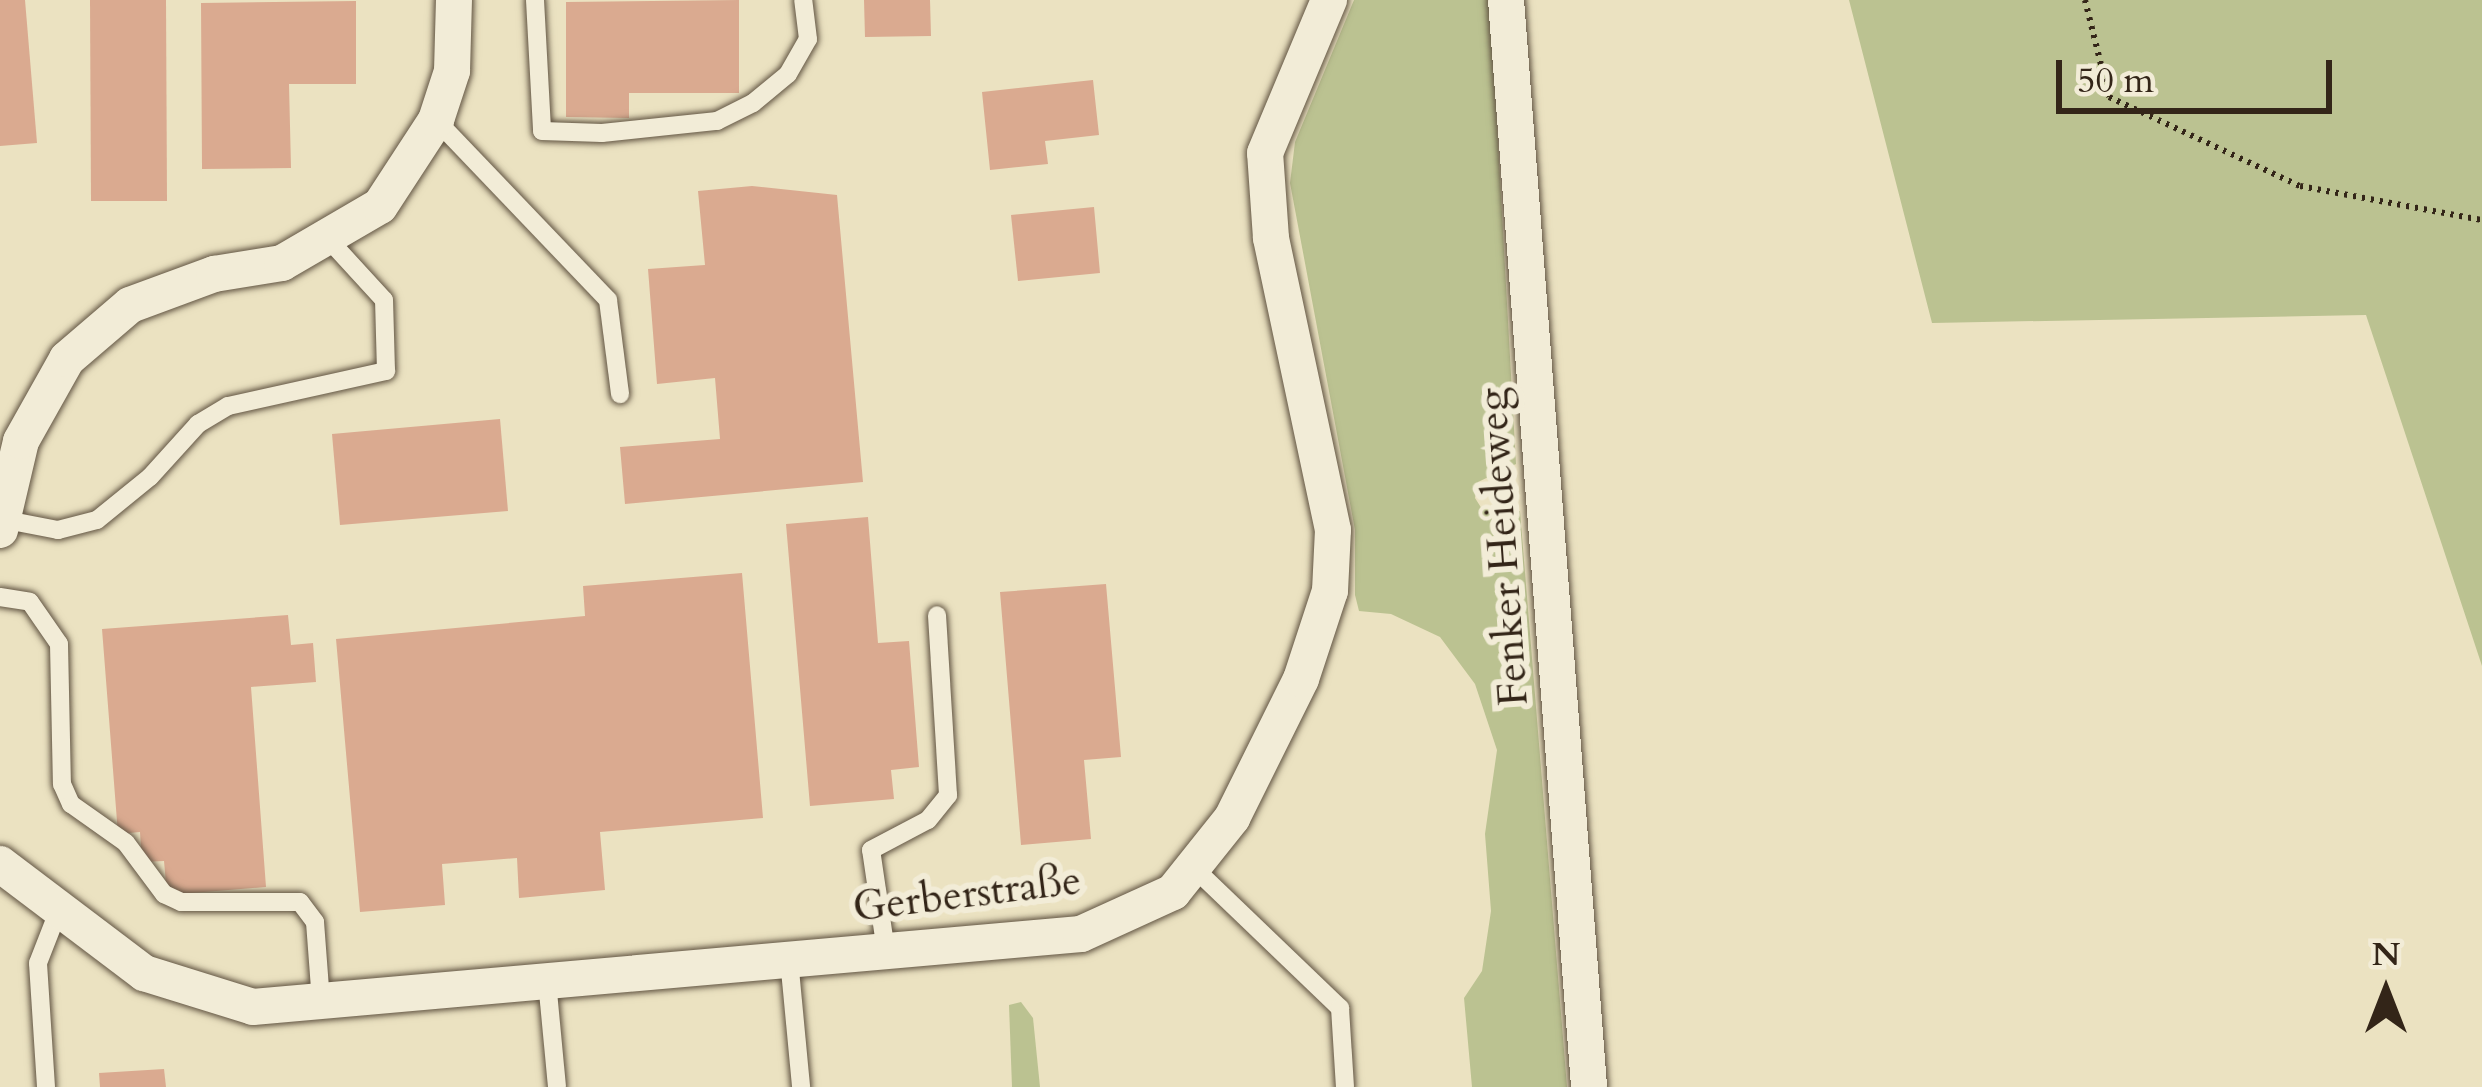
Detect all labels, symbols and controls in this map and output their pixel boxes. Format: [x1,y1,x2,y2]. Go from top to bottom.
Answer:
scale bar [2062,36,2338,110]
text: 50 m [2077,56,2154,105]
street label: Fenker Heideweg [1467,386,1539,708]
street label: Gerberstraße [850,855,1084,933]
north arrow [2326,931,2446,1051]
text: N [2372,932,2400,977]

